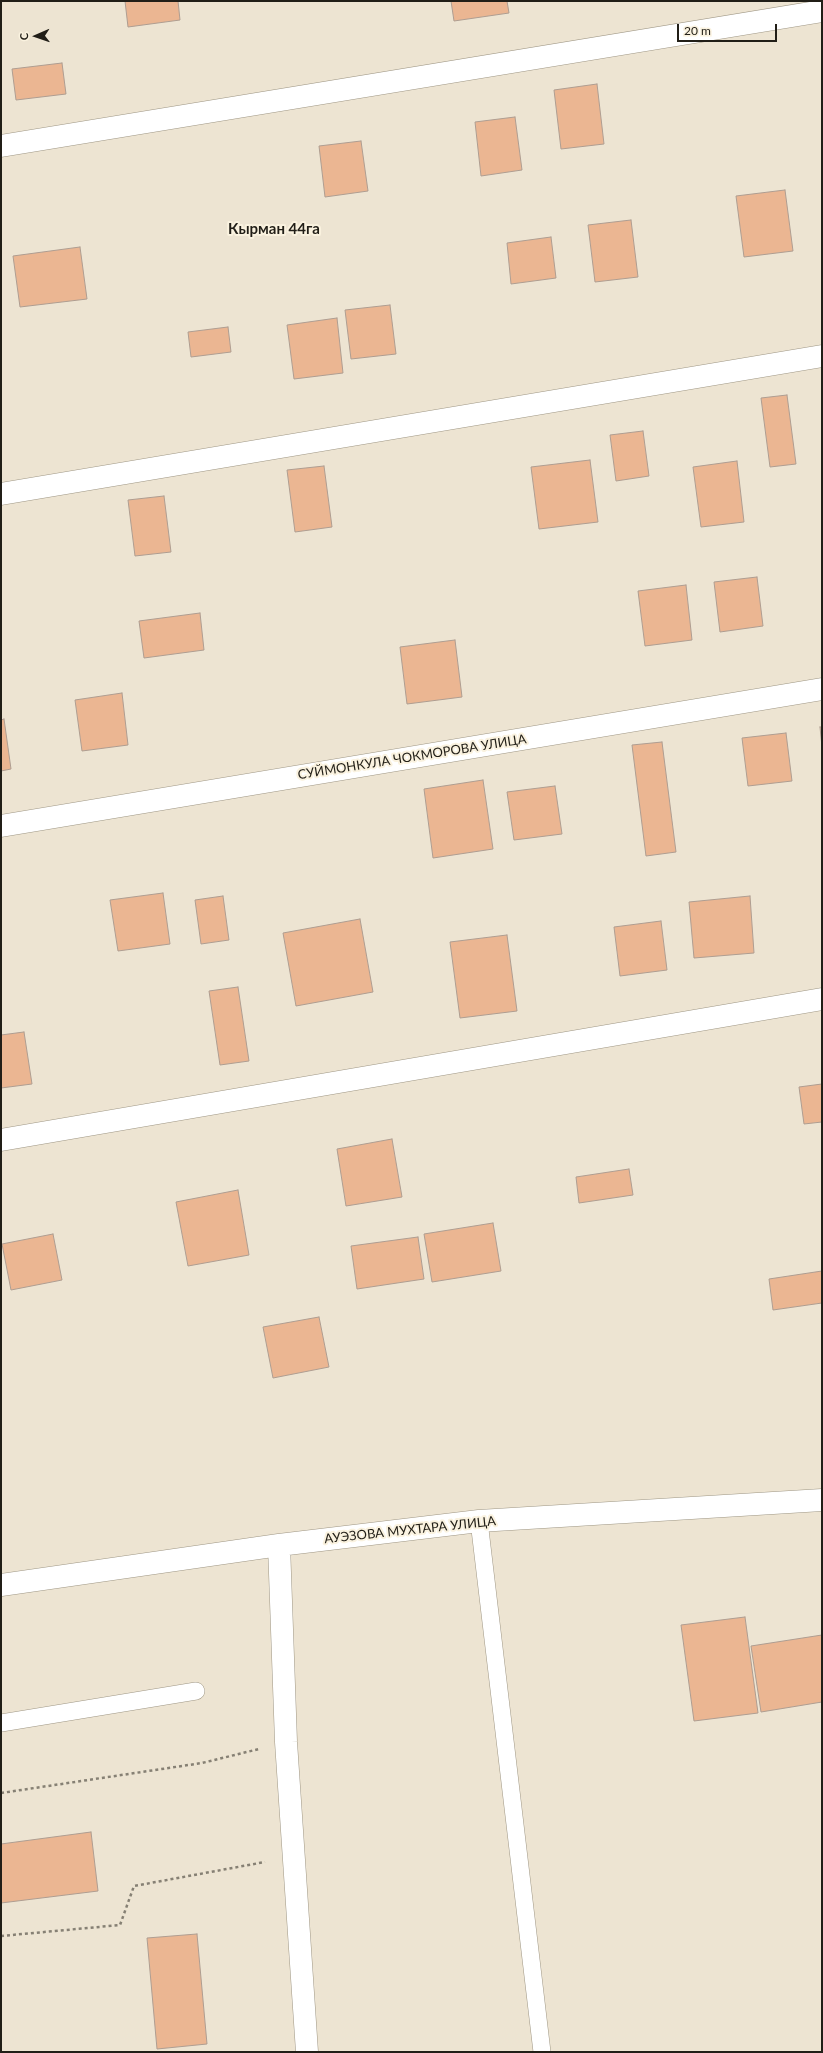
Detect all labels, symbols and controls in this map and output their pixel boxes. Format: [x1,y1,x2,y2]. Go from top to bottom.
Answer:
north arrow [16,16,56,56]
scale bar [679,16,779,42]
text: 20 m [684,23,711,38]
text: С [17,33,30,40]
district label: Кырман 44га [228,220,320,238]
street label: СУЙМОНКУЛА ЧОКМОРОВА УЛИЦА [297,731,527,783]
street label: АУЭЗОВА МУХТАРА УЛИЦА [323,1513,497,1547]

